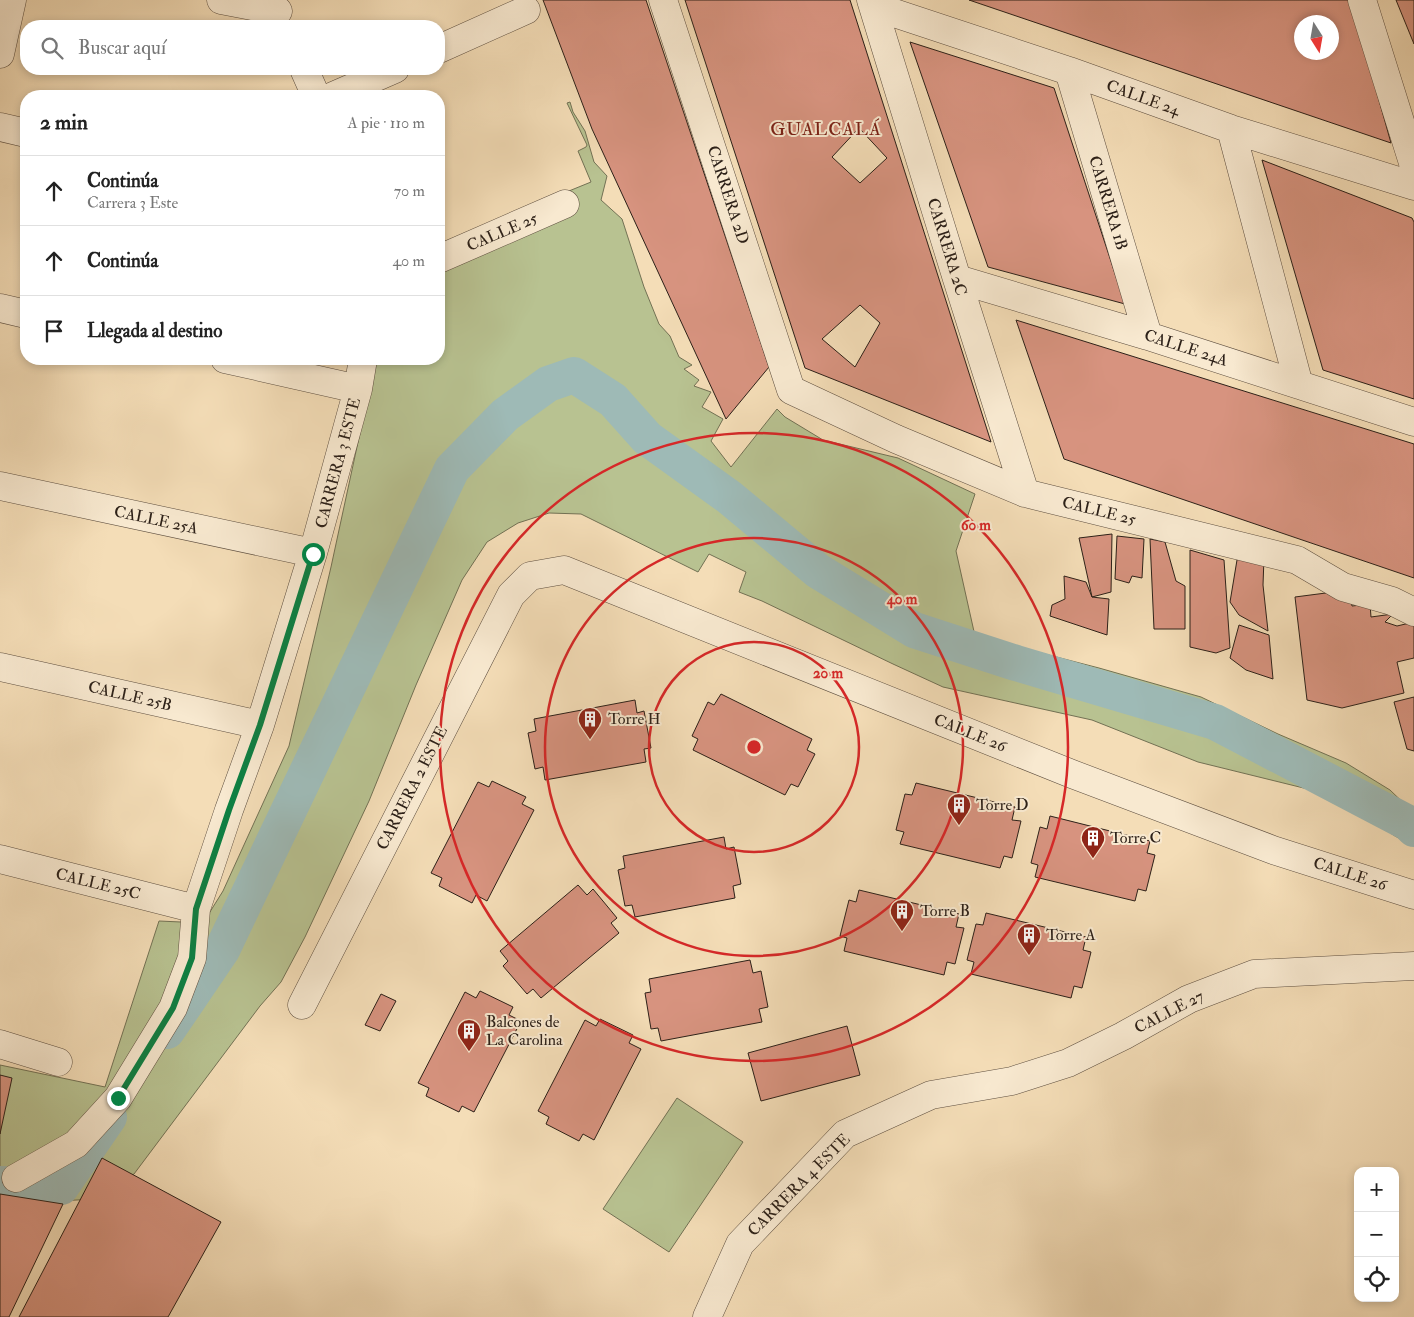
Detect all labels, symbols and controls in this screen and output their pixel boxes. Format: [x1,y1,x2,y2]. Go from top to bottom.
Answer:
north arrow [1294,15,1339,60]
search box [20,20,445,75]
icon: search [38,34,66,62]
text: Buscar aquí [78,36,166,60]
street label: CALLE 24 [1104,75,1184,121]
text: 2 min [40,109,88,136]
text: A pie · 110 m [347,113,425,133]
district label: GUALCALÁ [770,118,882,141]
street label: CARRERA 2D [703,143,753,247]
street label: CARRERA 1B [1084,153,1132,253]
text: Continúa [87,169,158,193]
icon: ahead [40,177,68,205]
text: 70 m [394,181,425,201]
text: Carrera 3 Este [87,193,178,213]
street label: CARRERA 2C [923,196,971,298]
street label: CALLE 25 [464,208,540,256]
icon: ahead [40,247,68,275]
text: Continúa [87,249,158,273]
text: 40 m [392,251,425,271]
icon: arrive [40,317,68,345]
text: Llegada al destino [87,319,222,343]
street label: CALLE 24A [1142,325,1230,371]
street label: CARRERA 3 ESTE [311,395,365,531]
street label: CALLE 25 [1060,492,1138,530]
street label: CALLE 25A [112,501,200,539]
text: 60 m [961,516,991,535]
route start [302,543,325,566]
text: 40 m [886,590,918,609]
text: 20 m [813,664,843,683]
street label: CALLE 25B [86,677,174,715]
building icon: Torre H [577,706,603,740]
place label: Torre H [608,709,661,729]
street label: CALLE 26 [931,709,1010,757]
street label: CARRERA 2 ESTE [372,723,452,853]
centre of rings [745,738,763,756]
building icon: Torre D [946,792,972,826]
place label: Torre D [976,795,1028,815]
building icon: Torre C [1080,825,1106,859]
place label: Torre C [1110,828,1161,848]
street label: CALLE 26 [1311,853,1390,896]
street label: CALLE 25C [53,864,143,904]
building icon: Torre B [889,898,915,932]
place label: Torre B [920,901,970,921]
building icon: Torre A [1016,922,1042,956]
place label: Torre A [1046,925,1096,945]
street label: CALLE 27 [1131,986,1208,1038]
place label: Balcones de La Carolina [486,1012,563,1050]
building icon: Balcones de La Carolina [456,1018,482,1052]
route end [107,1087,130,1110]
street label: CARRERA 4 ESTE [743,1129,855,1241]
map controls [1354,1167,1399,1302]
button: + [1354,1167,1399,1212]
button: − [1354,1212,1399,1257]
button: locate [1354,1257,1399,1302]

